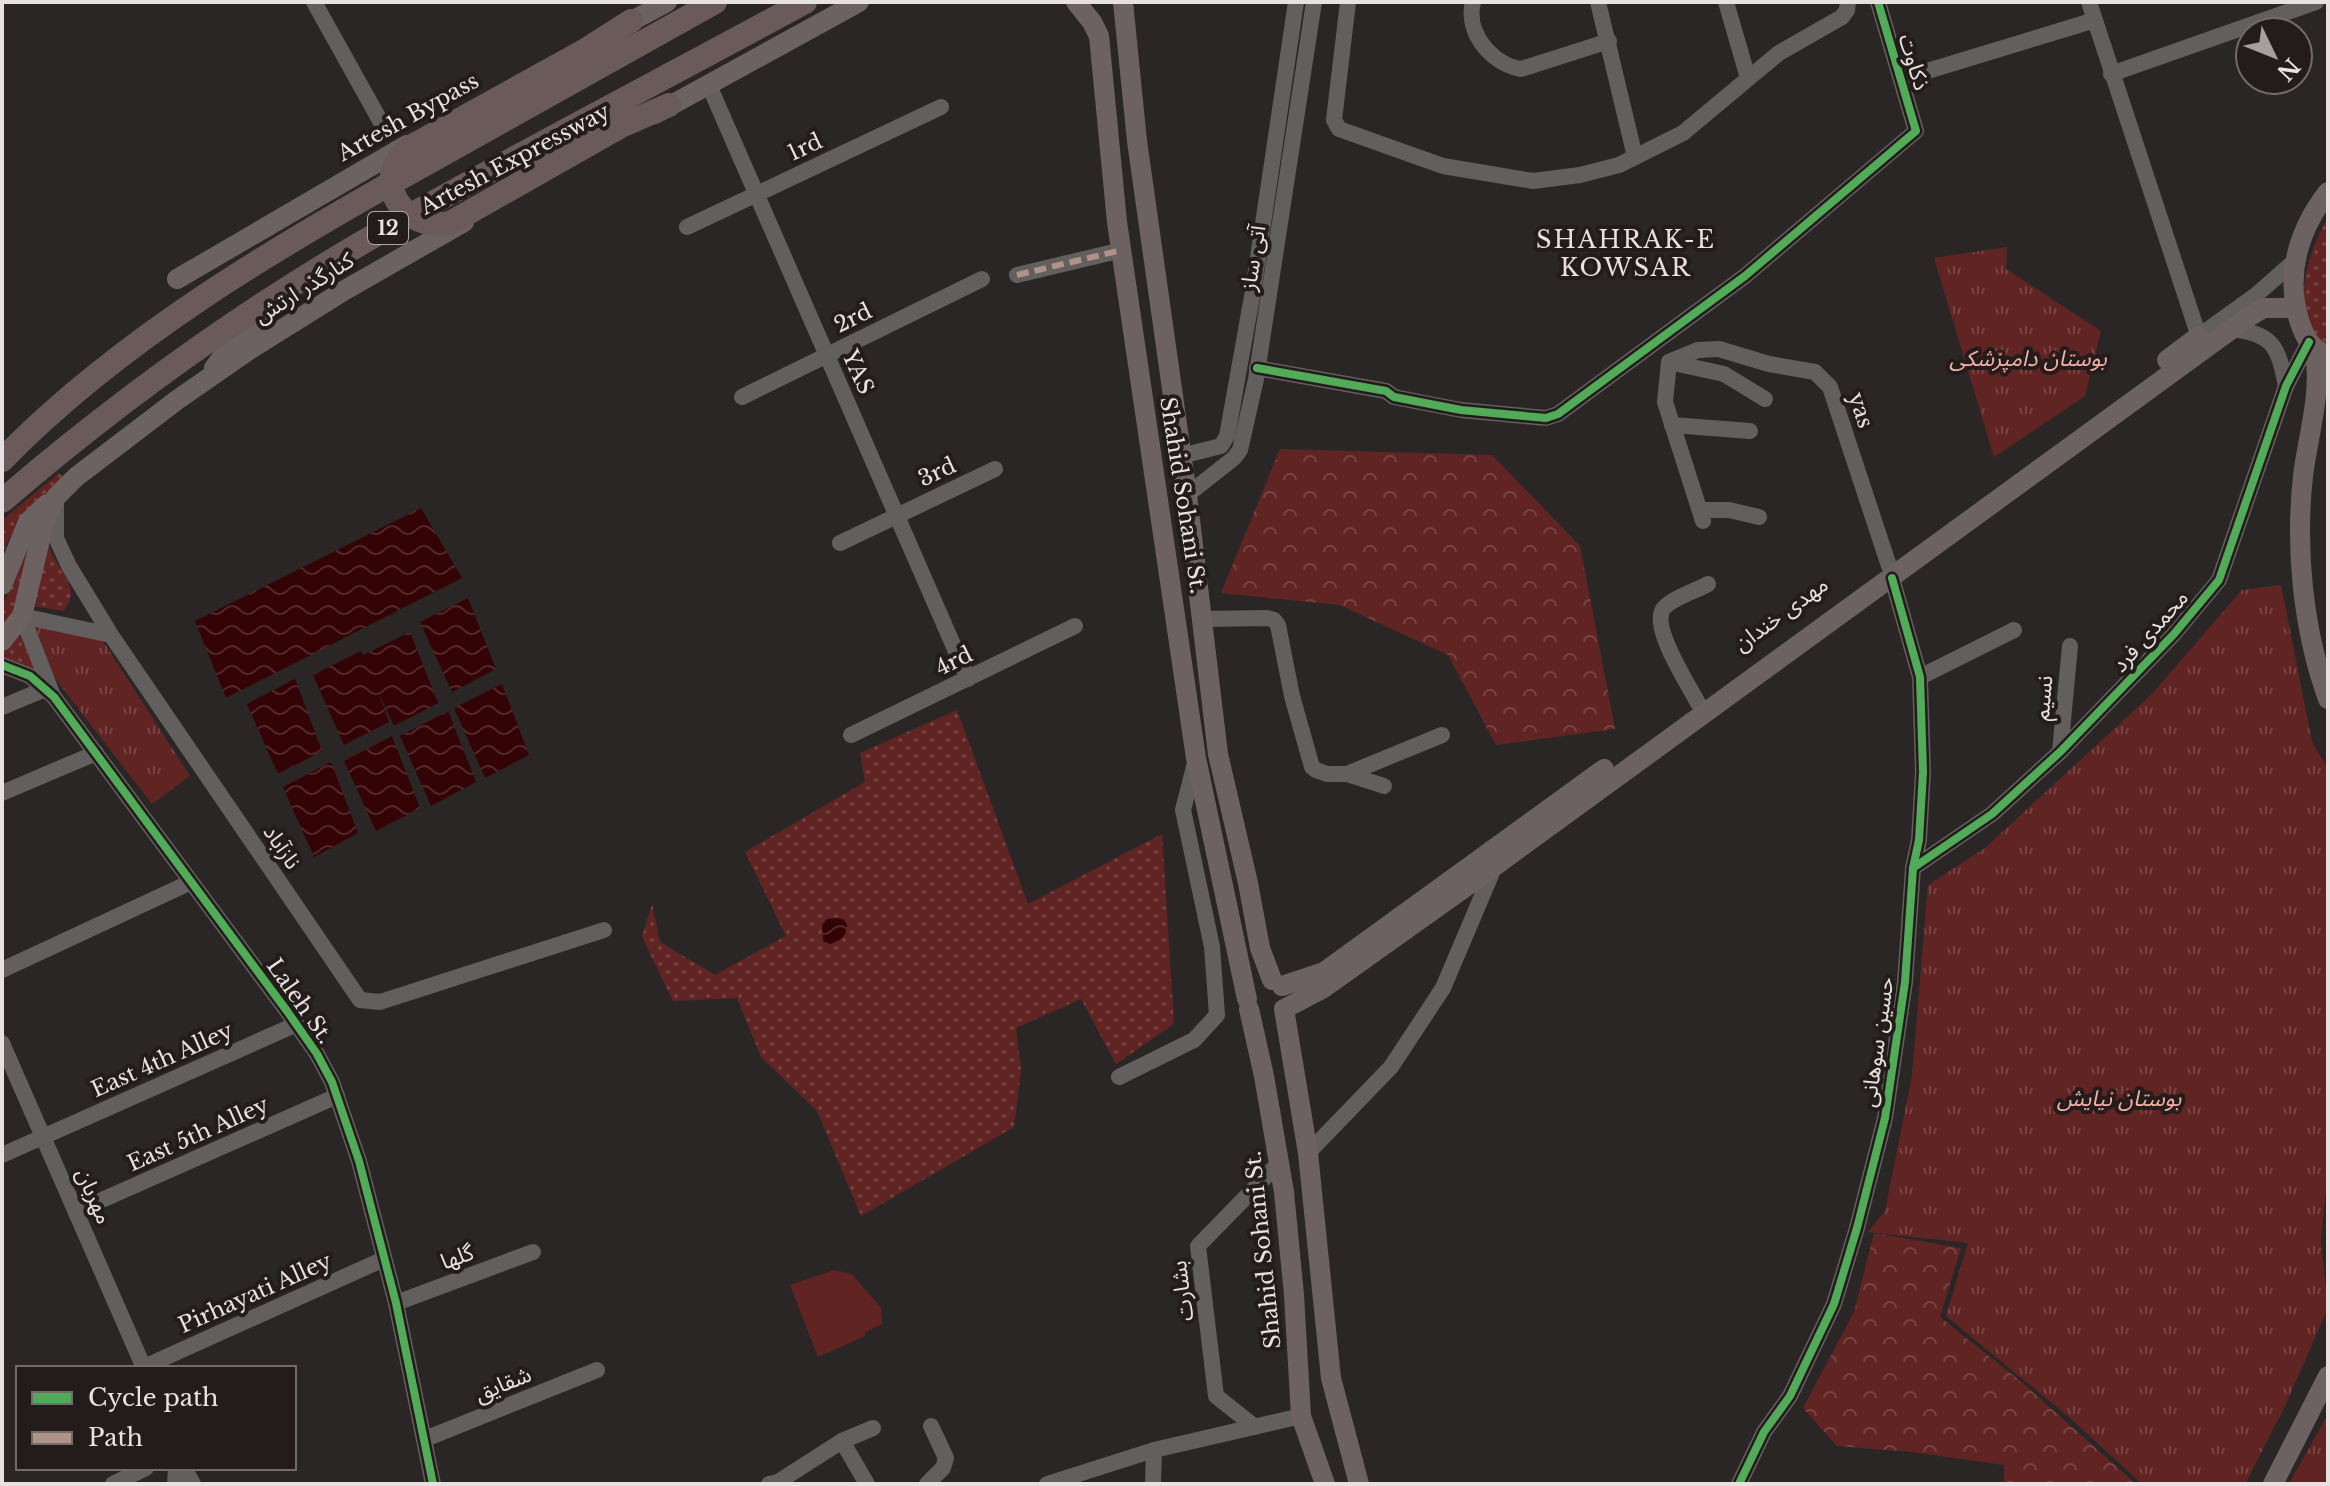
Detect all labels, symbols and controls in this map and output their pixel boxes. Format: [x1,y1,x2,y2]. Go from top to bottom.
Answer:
north arrow [2234,16,2314,96]
street label: ذکاوت [1893,30,1935,94]
text: N [2271,53,2305,86]
street label: Artesh Bypass [332,67,483,167]
street label: Artesh Expressway [415,98,615,221]
street label: 1rd [783,127,827,167]
road number: 12 [368,212,408,244]
street label: آتی ساز [1234,222,1272,294]
district label: SHAHRAK-E KOWSAR [1536,225,1716,282]
street label: کنارگذر ارتش [249,246,360,329]
street label: 2rd [830,297,876,339]
street label: YAS [836,345,880,398]
park label: بوستان دامپزشکی [1949,345,2108,373]
street label: yas [1843,389,1879,431]
street label: Shahid Sohani St. [1154,395,1212,595]
street label: 3rd [914,452,960,492]
street label: مهدی خندان [1729,571,1833,657]
street label: محمدی فرد [2106,584,2194,678]
street label: 4rd [931,640,977,681]
street label: نسیم [2028,674,2061,722]
street label: نازآباد [257,820,307,874]
street label: Laleh St. [261,953,339,1049]
street label: حسین سوهانی [1855,975,1899,1109]
street label: East 4th Alley [87,1017,237,1103]
park label: بوستان نیایش [2057,1085,2182,1112]
street label: East 5th Alley [123,1091,273,1177]
street label: Shahid Sohani St. [1239,1150,1287,1350]
street label: مهربان [70,1164,118,1228]
street label: گلها [437,1238,478,1275]
street label: Pirhayati Alley [174,1247,336,1339]
street label: بشارت [1165,1259,1199,1323]
street label: شقایق [471,1360,535,1408]
legend [16,1366,296,1470]
text: Cycle path [88,1383,219,1412]
text: Path [88,1423,143,1452]

